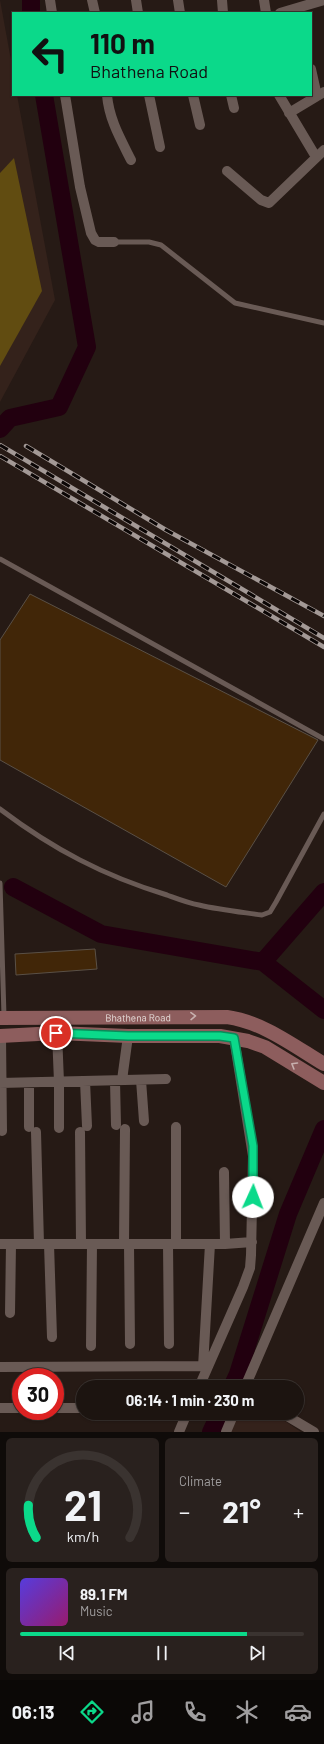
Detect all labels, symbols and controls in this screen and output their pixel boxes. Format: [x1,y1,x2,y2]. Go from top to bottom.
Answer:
text: 110 m [90,26,155,60]
icon: left [24,28,76,80]
text: Bhathena Road [90,60,208,82]
street label: Bhathena Road [105,1011,171,1024]
one-way arrow [190,1012,196,1020]
pin [39,1016,73,1050]
icon: arrive [45,1022,67,1044]
one-way arrow [291,1062,298,1070]
position arrow [232,1176,274,1218]
speed limit sign: 30 [12,1368,64,1420]
text: 06:14 · 1 min · 230 m [126,1391,254,1409]
text: Climate [179,1473,222,1489]
text: 21 [64,1479,101,1529]
text: 21° [222,1493,261,1529]
text: − [179,1498,190,1524]
text: + [293,1498,304,1524]
text: km/h [66,1528,99,1545]
text: 89.1 FM [80,1585,128,1603]
text: Music [80,1603,113,1619]
icon: previous [56,1642,78,1664]
icon: pause [151,1642,173,1664]
icon: next [246,1642,268,1664]
icon: directions [78,1698,106,1726]
icon: music [129,1698,157,1726]
icon: phone [181,1698,209,1726]
icon: climate [233,1698,261,1726]
icon: car [284,1698,312,1726]
text: 06:13 [12,1701,54,1723]

